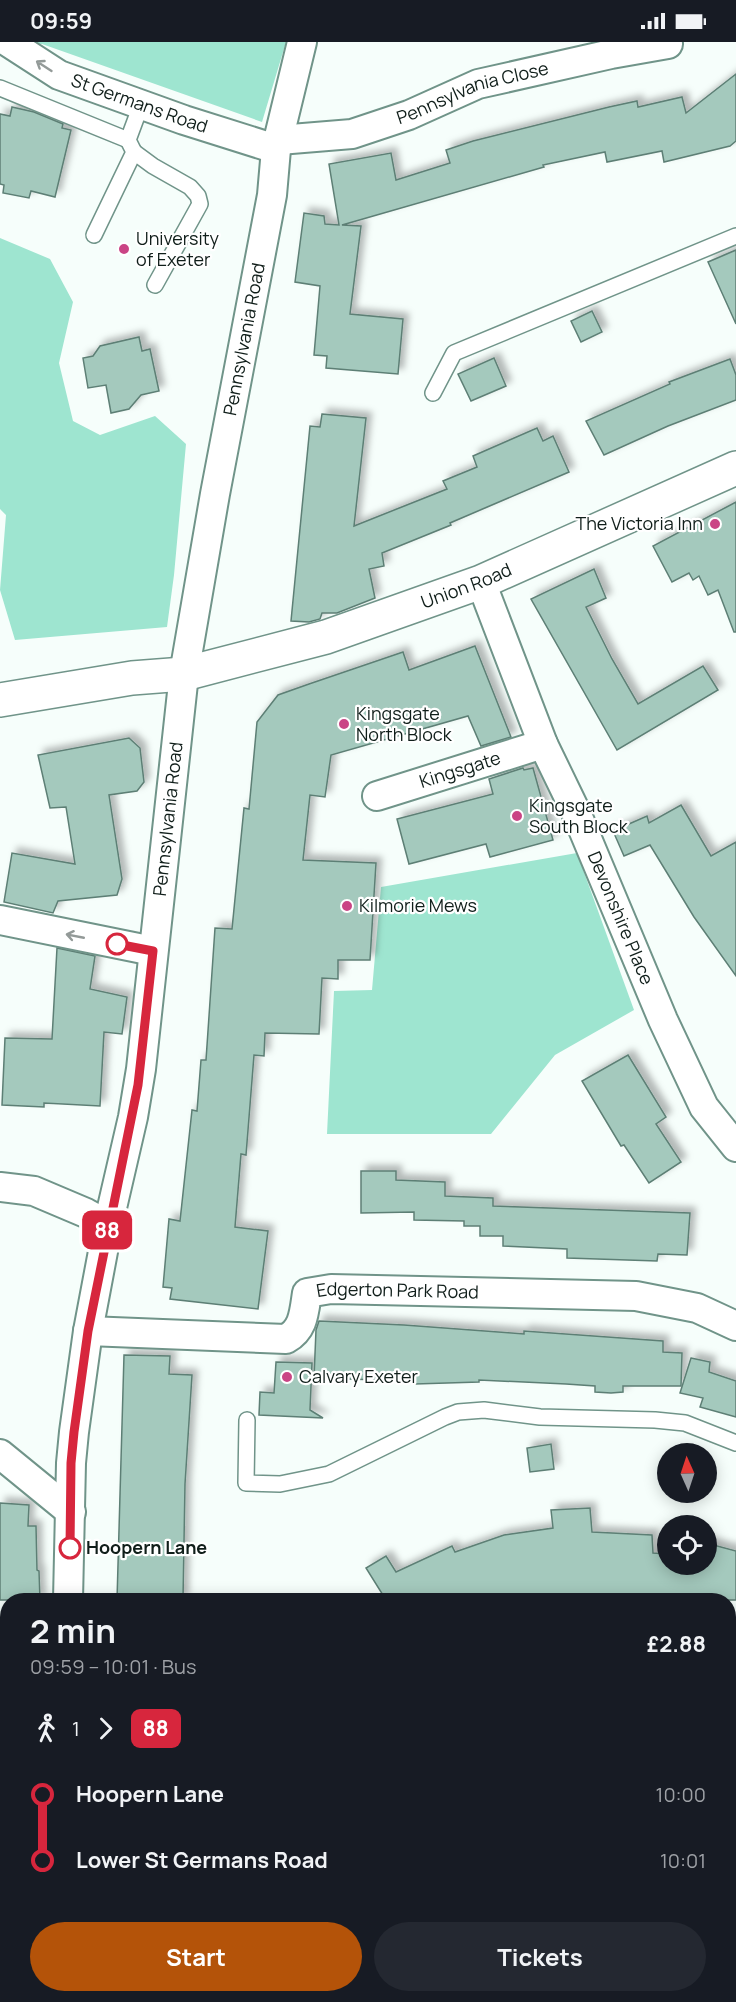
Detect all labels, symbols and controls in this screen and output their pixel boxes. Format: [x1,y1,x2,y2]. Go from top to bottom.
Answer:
text: 09:59 [30,6,92,36]
street label: Pennsylvania Close [393,55,551,129]
one-way arrow [36,59,53,71]
street label: St Germans Road [68,67,211,138]
place label: University of Exeter [136,226,220,271]
marker: University of Exeter [117,242,131,256]
street label: Pennsylvania Road [217,261,270,418]
place label: The Victoria Inn [575,511,703,535]
marker: The Victoria Inn [708,517,722,531]
street label: Union Road [417,557,515,613]
place label: Kingsgate North Block [356,701,453,746]
marker: Kingsgate North Block [337,717,351,731]
street label: Pennsylvania Road [147,741,188,897]
street label: Kingsgate [416,745,503,793]
place label: Kingsgate South Block [529,793,629,838]
marker: Kingsgate South Block [510,809,524,823]
street label: Devonshire Place [583,847,660,988]
place label: Kilmorie Mews [359,893,477,917]
marker: Kilmorie Mews [340,899,354,913]
one-way arrow [66,930,85,941]
unlabelled marker [106,933,128,955]
line badge: 88 [80,1210,134,1250]
text: 88 [94,1216,120,1244]
street label: Edgerton Park Road [314,1276,479,1303]
place label: Calvary Exeter [299,1364,418,1388]
marker: Calvary Exeter [280,1370,294,1384]
north arrow [657,1443,717,1503]
map controls [657,1443,717,1575]
button: locate [657,1515,717,1575]
place label: Hoopern Lane [86,1535,207,1559]
marker: Hoopern Lane [59,1537,81,1559]
text: 2 min [30,1608,116,1653]
text: £2.88 [647,1629,706,1659]
text: 09:59 – 10:01 · Bus [30,1653,197,1680]
icon: walk [30,1712,63,1745]
icon: forward [89,1712,122,1745]
text: 88 [143,1714,169,1742]
text: 1 [72,1715,80,1742]
text: Hoopern Lane [76,1779,224,1809]
text: 10:00 [656,1781,706,1808]
text: Lower St Germans Road [76,1845,328,1875]
text: 10:01 [660,1847,706,1874]
button: Start [30,1922,362,1991]
button: Tickets [374,1922,706,1991]

